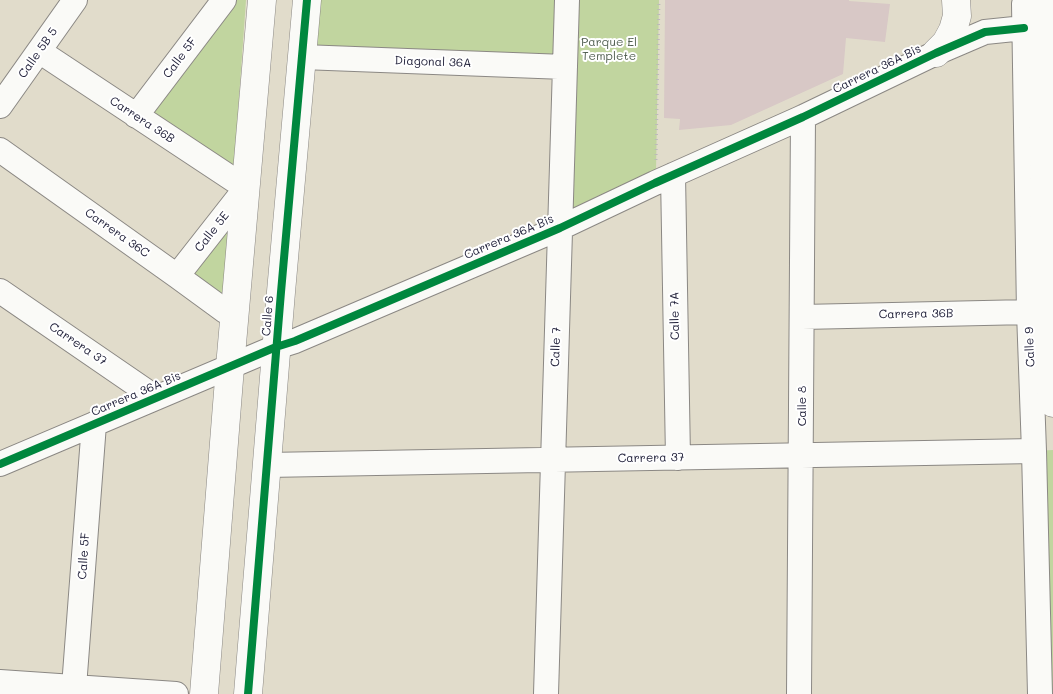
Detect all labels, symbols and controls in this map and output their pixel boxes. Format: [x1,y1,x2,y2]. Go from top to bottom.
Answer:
street label: Calle 5B 5 [15,25,61,81]
street label: Calle 5F [160,35,200,81]
park label: Parque El Templete [581,35,637,63]
street label: Carrera 36A Bis [831,41,923,97]
street label: Diagonal 36A [394,53,472,71]
street label: Carrera 36B [107,94,177,146]
street label: Carrera 36C [82,205,152,261]
street label: Calle 5E [192,209,232,255]
street label: Carrera 36A Bis [462,212,556,262]
street label: Calle 7A [667,292,683,340]
street label: Calle 6 [259,295,277,337]
street label: Carrera 36B [879,306,953,322]
street label: Carrera 37 [46,319,110,369]
street label: Calle 7 [548,327,564,367]
street label: Calle 9 [1022,327,1038,367]
street label: Carrera 36A Bis [89,369,183,419]
street label: Calle 8 [795,386,809,426]
street label: Carrera 37 [618,450,684,466]
street label: Calle 5F [75,532,93,580]

